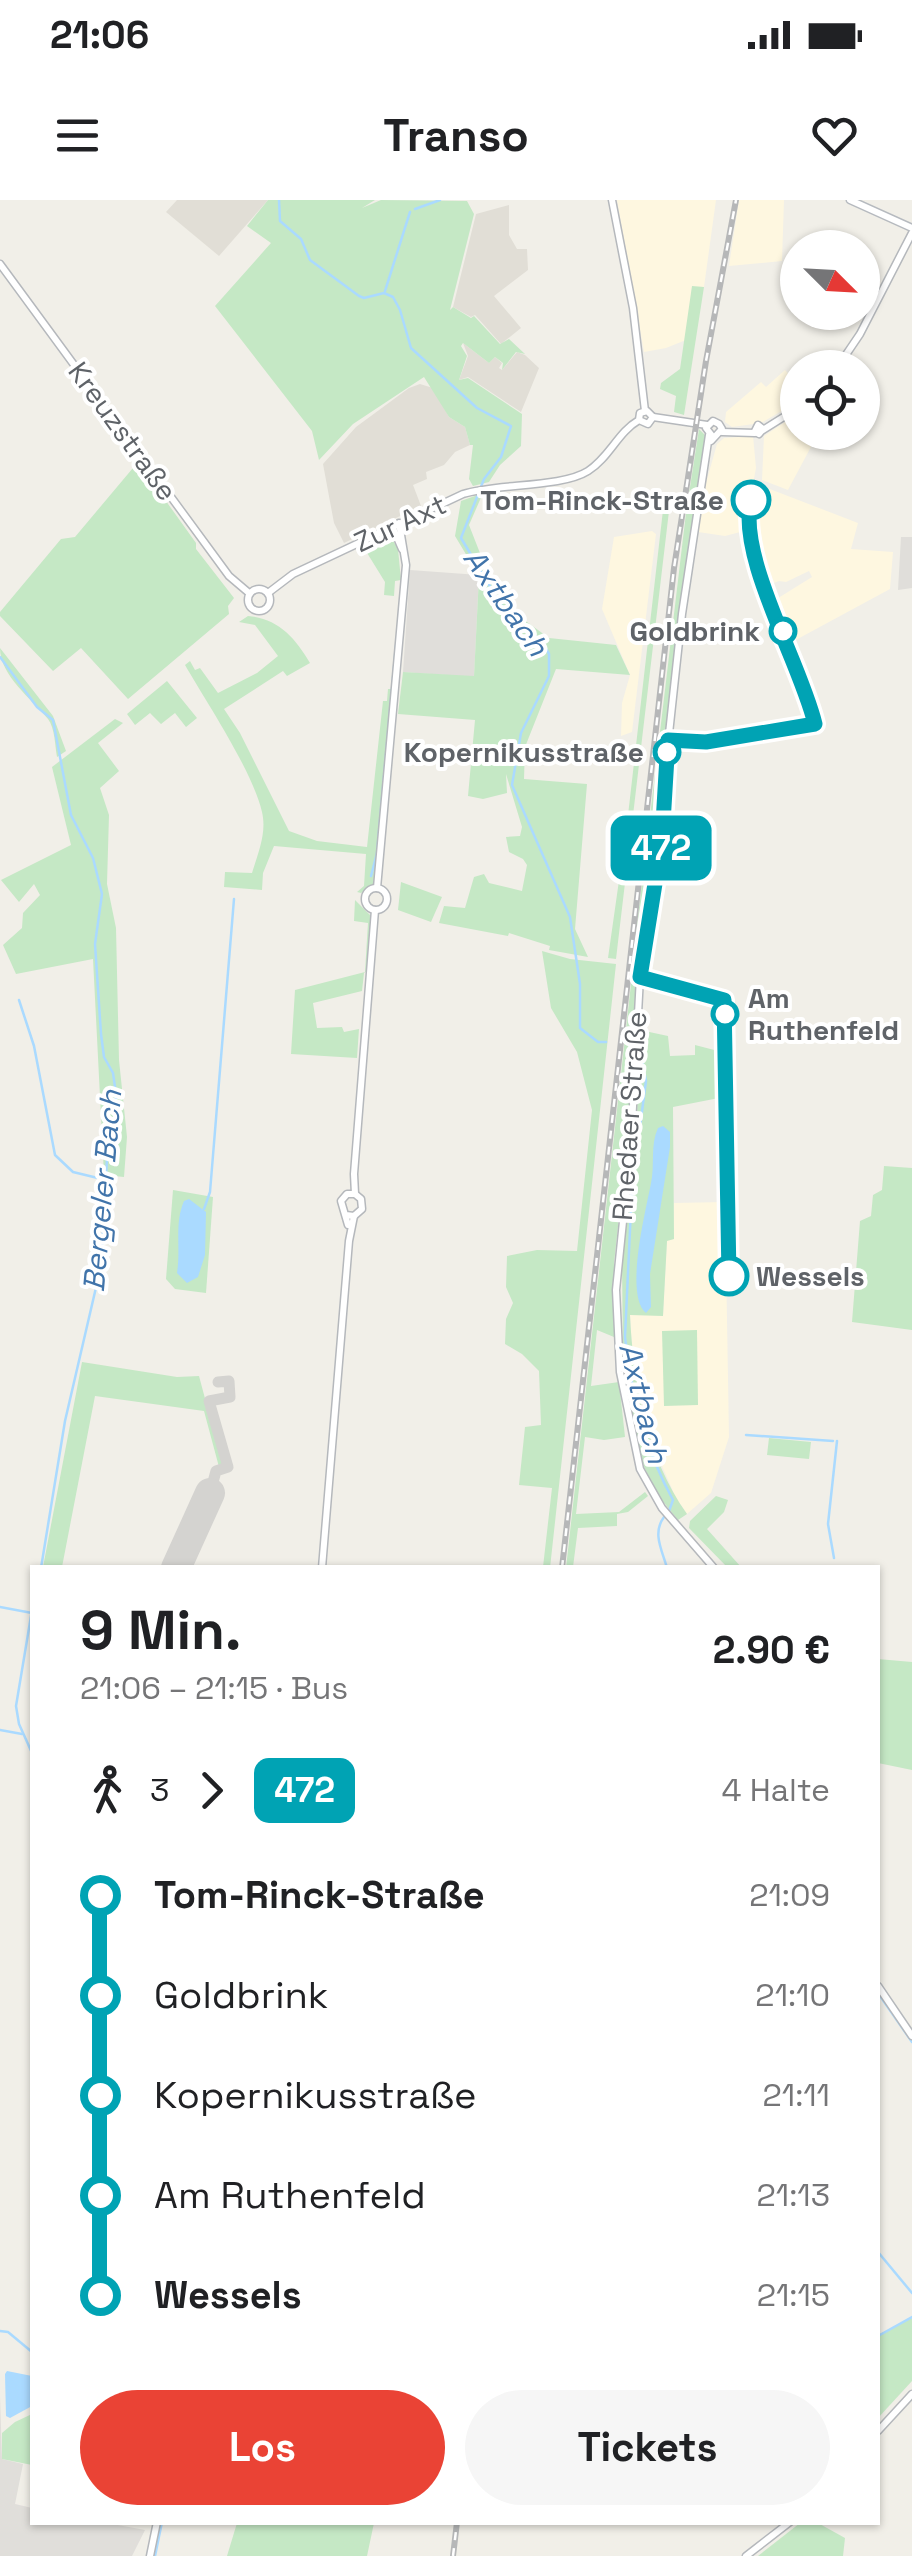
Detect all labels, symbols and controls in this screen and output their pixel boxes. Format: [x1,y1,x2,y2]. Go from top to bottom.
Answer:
text: 21:06 [50,11,149,59]
text: Transo [383,107,529,164]
icon: menu [50,108,105,163]
icon: heart [807,108,862,163]
north arrow [780,230,880,330]
map controls [780,230,880,450]
button: locate [780,350,880,450]
street label: Kreuzstraße [61,354,185,508]
marker: Tom-Rinck-Straße [732,481,770,519]
place label: Tom-Rinck-Straße [480,482,724,518]
street label: Zur Axt [348,486,452,560]
water label: Axtbach [455,540,558,664]
place label: Goldbrink [630,613,760,649]
marker: Goldbrink [770,618,796,644]
place label: Kopernikusstraße [404,734,644,770]
marker: Kopernikusstraße [654,739,680,765]
line badge: 472 [604,816,718,880]
text: 472 [631,826,691,870]
place label: Am Ruthenfeld [748,980,899,1048]
marker: Am Ruthenfeld [712,1001,738,1027]
street label: Rhedaer Straße [604,1010,654,1222]
water label: Bergeler Bach [74,1088,130,1294]
marker: Wessels [710,1257,748,1295]
place label: Wessels [756,1258,865,1294]
water label: Axtbach [610,1339,678,1468]
text: 9 Min. [80,1595,241,1665]
text: 2.90 € [713,1626,830,1674]
text: 21:06 – 21:15 · Bus [80,1668,348,1708]
icon: walk [80,1763,135,1818]
icon: forward [184,1763,239,1818]
text: 472 [274,1768,335,1812]
text: 3 [150,1770,169,1810]
text: 4 Halte [721,1770,830,1810]
text: Tom-Rinck-Straße [154,1871,485,1919]
text: 21:09 [749,1875,830,1915]
text: Goldbrink [154,1971,328,2019]
text: 21:10 [755,1975,830,2015]
text: Kopernikusstraße [154,2071,476,2119]
text: 21:11 [762,2075,830,2115]
text: Am Ruthenfeld [154,2171,426,2219]
text: 21:13 [757,2175,830,2215]
text: Wessels [154,2271,302,2319]
text: 21:15 [757,2275,830,2315]
button: Los [80,2390,445,2505]
button: Tickets [465,2390,830,2505]

